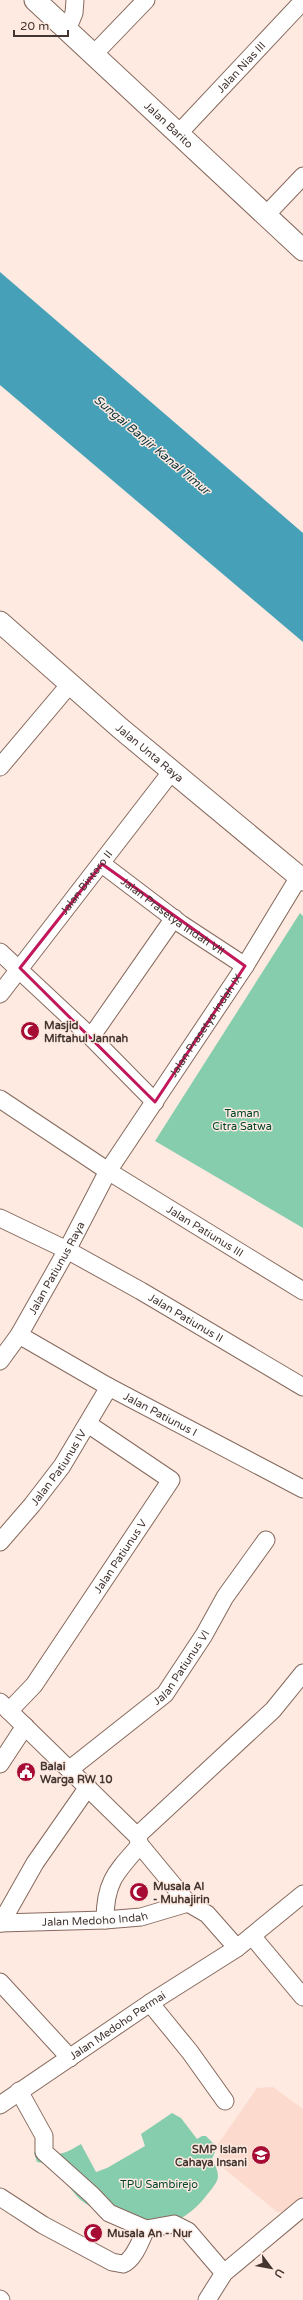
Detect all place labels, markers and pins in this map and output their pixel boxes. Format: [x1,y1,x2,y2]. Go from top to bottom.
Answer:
place label: Masjid Miftahul Jannah [44,1019,129,1045]
mosque icon: Masjid Miftahul Jannah [19,1020,41,1042]
place label: Balai Warga RW 10 [40,1760,113,1787]
public building icon: Balai Warga RW 10 [15,1761,37,1783]
place label: Musala Al - Muhajirin [153,1880,210,1907]
mosque icon: Musala Al - Muhajirin [128,1881,150,1903]
place label: SMP Islam Cahaya Insani [175,2143,247,2170]
school or university icon: SMP Islam Cahaya Insani [250,2144,272,2166]
mosque icon: Musala An - Nur [82,2222,104,2244]
place label: Musala An - Nur [107,2227,193,2240]

